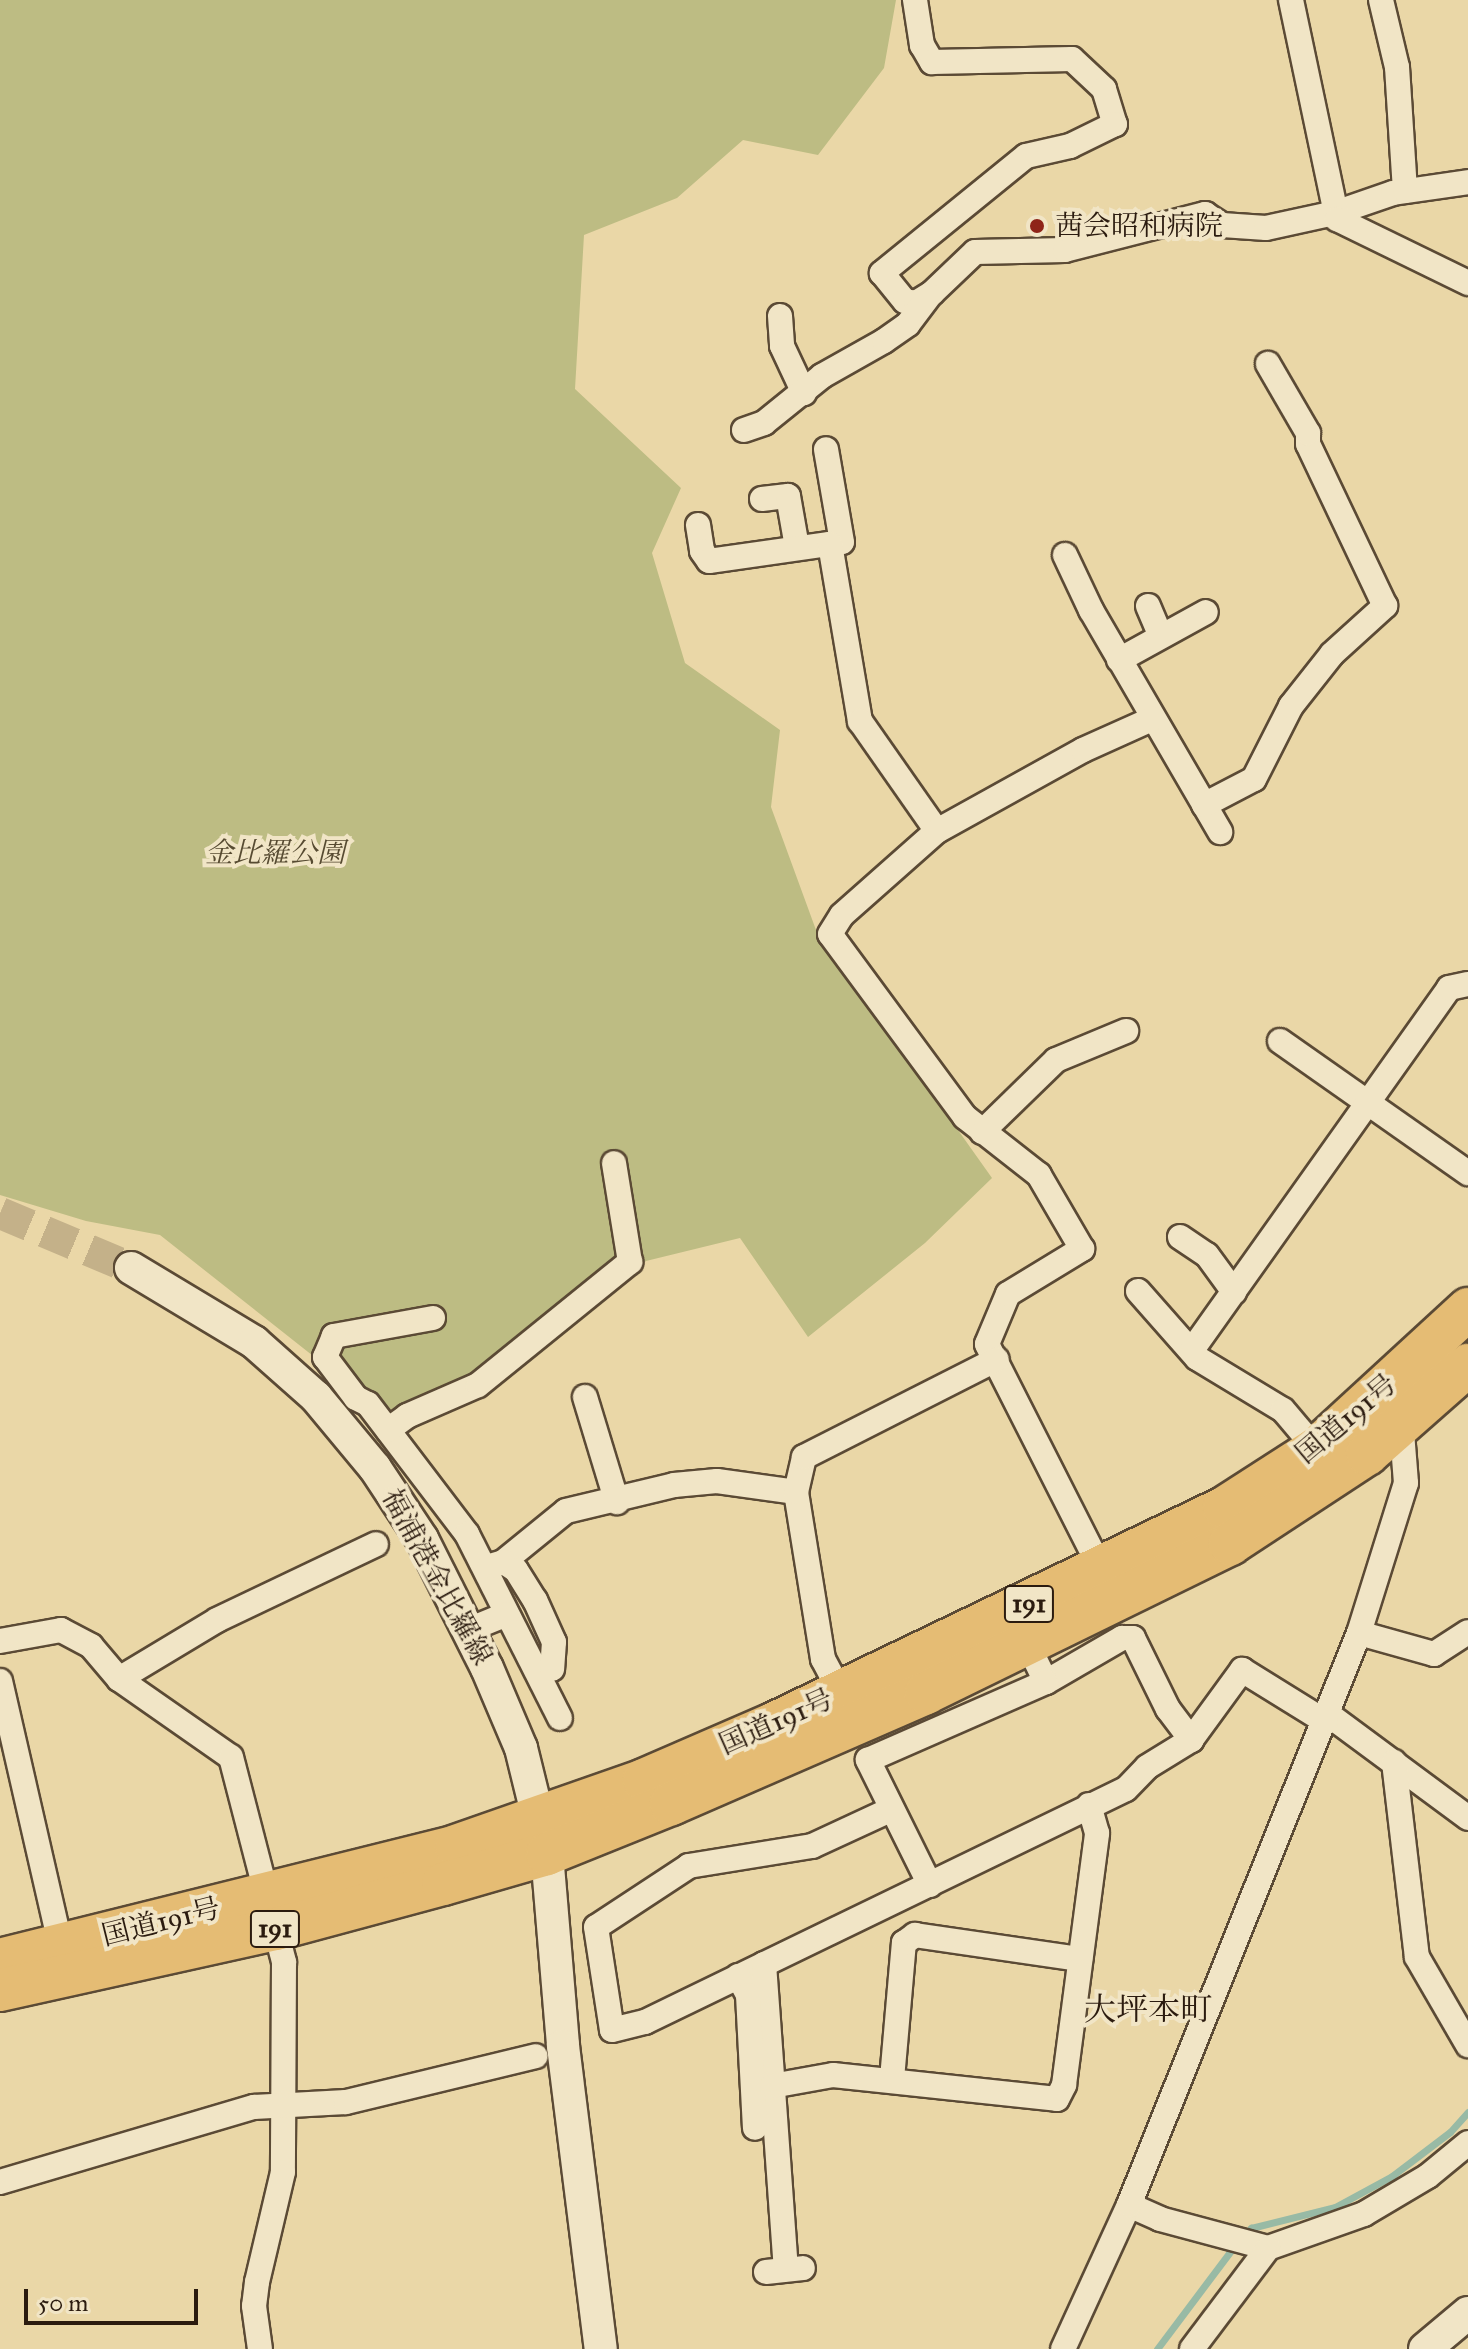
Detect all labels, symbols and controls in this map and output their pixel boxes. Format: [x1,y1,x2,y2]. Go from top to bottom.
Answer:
place label: 茜会昭和病院 [1055,209,1223,243]
marker: 茜会昭和病院 [1026,215,1048,237]
park label: 金比羅公園 [205,836,345,870]
street label: 国道191号 [1289,1367,1403,1471]
street label: 福浦港金比羅線 [375,1483,499,1671]
road number: 191 [1003,1582,1055,1626]
street label: 国道191号 [714,1682,838,1762]
street label: 国道191号 [98,1891,224,1953]
road number: 191 [249,1907,301,1951]
district label: 大坪本町 [1084,1991,1212,2029]
scale bar [28,2273,202,2323]
text: 50 m [38,2288,88,2318]

